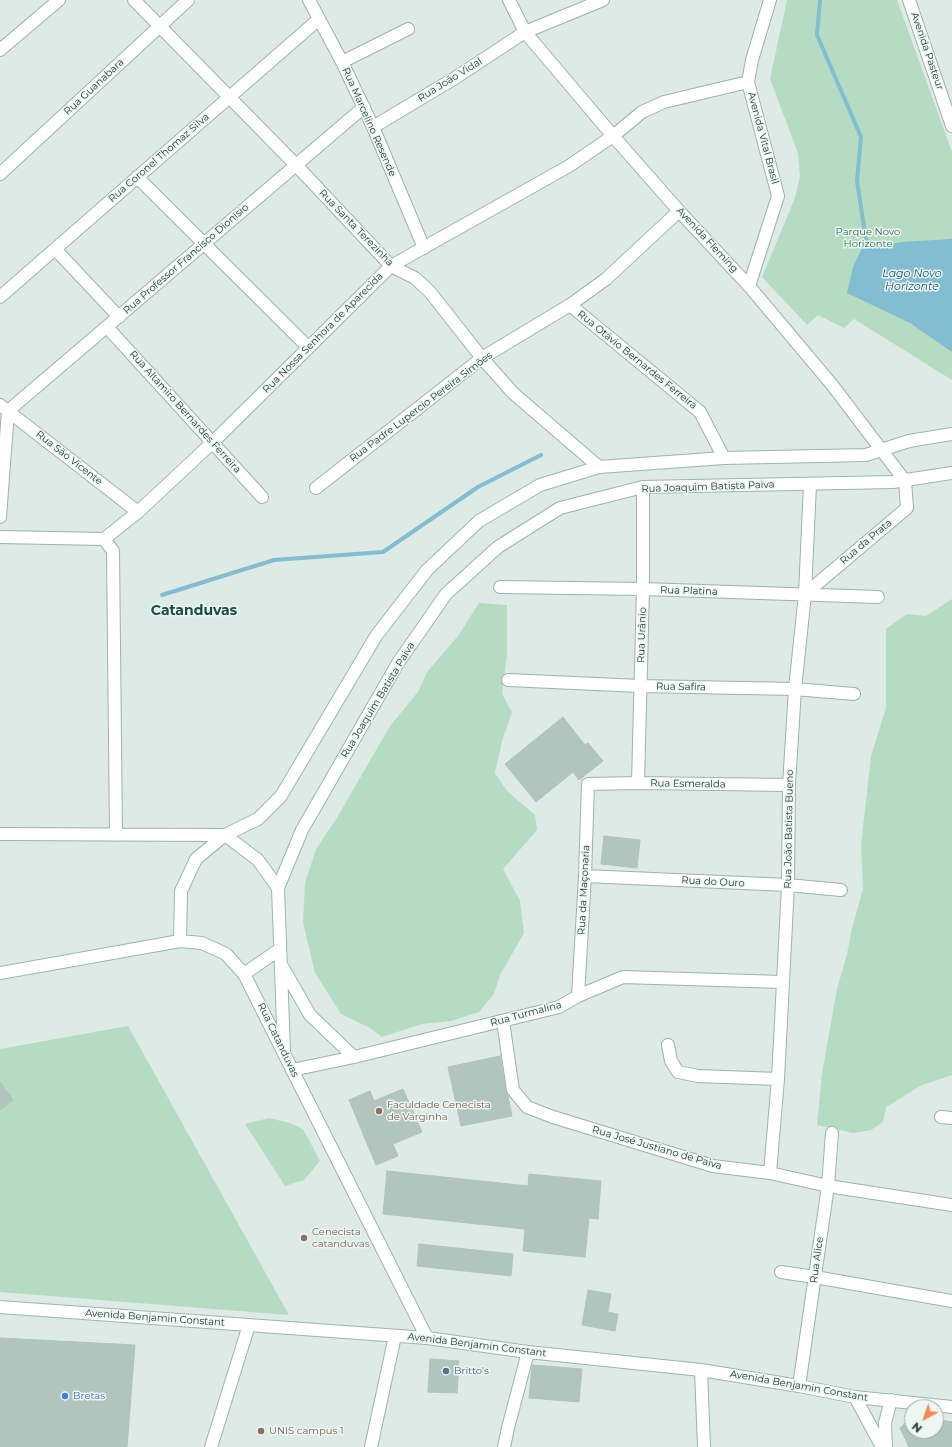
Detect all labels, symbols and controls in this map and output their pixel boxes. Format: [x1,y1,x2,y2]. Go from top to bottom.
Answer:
street label: Avenida Pasteur [908,11,946,91]
street label: Rua João Vidal [416,55,484,105]
street label: Rua Guanabara [62,56,126,118]
street label: Rua Marcelino Resende [339,66,399,178]
street label: Avenida Vital Brasil [745,91,781,185]
street label: Rua Coronel Thomaz Silva [106,111,212,205]
street label: Rua Santa Terezinha [316,187,396,269]
street label: Rua Professor Francisco Dionisio [121,201,251,317]
street label: Avenida Fleming [674,205,740,275]
park label: Parque Novo Horizonte [836,226,900,250]
water label: Lago Novo Horizonte [882,267,942,293]
street label: Rua Nossa Senhora de Aparecida [260,270,386,396]
street label: Rua Otávio Bernardes Ferreira [575,308,699,412]
street label: Rua Altamiro Bernardes Ferreira [127,348,243,476]
street label: Rua Padre Lupercio Pereira Simões [347,349,495,465]
street label: Rua São Vicente [33,428,105,488]
street label: Rua Joaquim Batista Paiva [641,479,775,495]
street label: Rua da Prata [838,517,894,567]
street label: Rua Platina [660,584,718,598]
district label: Catanduvas [151,603,237,619]
street label: Rua Urânio [635,607,649,663]
street label: Rua Joaquim Batista Paiva [339,640,417,760]
street label: Rua Safira [656,681,706,693]
street label: Rua João Batista Bueno [782,769,796,889]
street label: Rua Esmeralda [650,777,726,791]
street label: Rua da Maçonaria [576,845,592,935]
street label: Rua do Ouro [681,874,745,890]
street label: Rua Turmalina [489,999,563,1029]
street label: Rua Catanduvas [255,1001,301,1079]
place label: Faculdade Cenecista de Varginha [387,1099,491,1122]
marker: Faculdade Cenecista de Varginha [374,1106,384,1116]
street label: Rua José Justiano de Paiva [591,1124,723,1172]
place label: Cenecista catanduvas [312,1226,370,1250]
marker: Cenecista catanduvas [299,1233,309,1243]
street label: Rua Alice [808,1236,826,1284]
street label: Avenida Benjamin Constant [85,1307,225,1329]
street label: Avenida Benjamin Constant [407,1331,547,1359]
place label: Britto's [454,1365,489,1377]
marker: Britto's [441,1366,451,1376]
street label: Avenida Benjamin Constant [729,1368,869,1404]
place label: Bretas [73,1390,105,1402]
marker: Bretas [60,1391,70,1401]
north arrow [904,1399,944,1439]
text: N [909,1419,925,1436]
place label: UNIS campus 1 [269,1425,344,1437]
marker: UNIS campus 1 [256,1426,266,1436]

